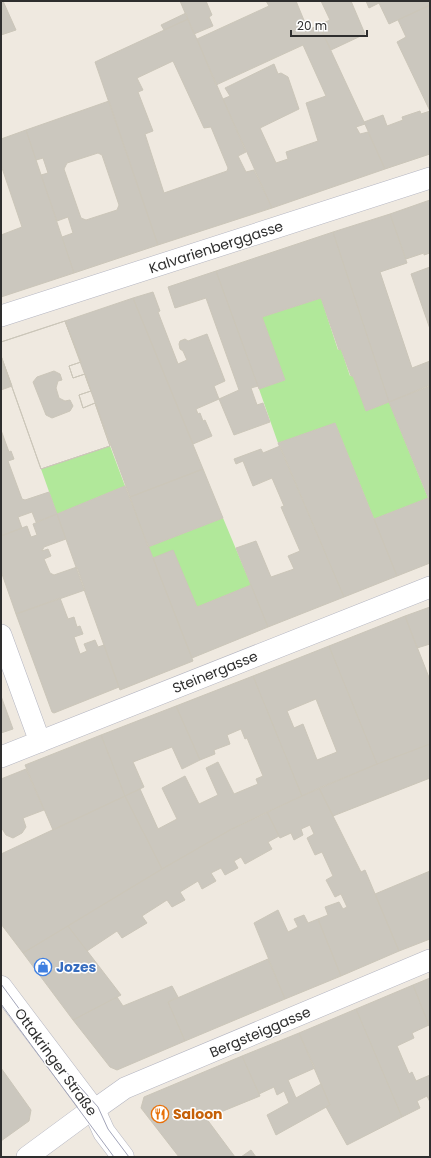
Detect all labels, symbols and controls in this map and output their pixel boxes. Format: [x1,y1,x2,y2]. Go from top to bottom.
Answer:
scale bar [291,12,367,38]
text: 20 m [297,17,327,34]
street label: Kalvarienberggasse [146,216,286,278]
street label: Steinergasse [169,646,261,698]
shop icon: Jozes [33,957,53,977]
place label: Jozes [56,957,97,977]
street label: Bergsteiggasse [206,1002,314,1062]
street label: Ottakringer Straße [10,1004,102,1120]
restaurant icon: Saloon [150,1104,170,1124]
place label: Saloon [173,1104,223,1124]

